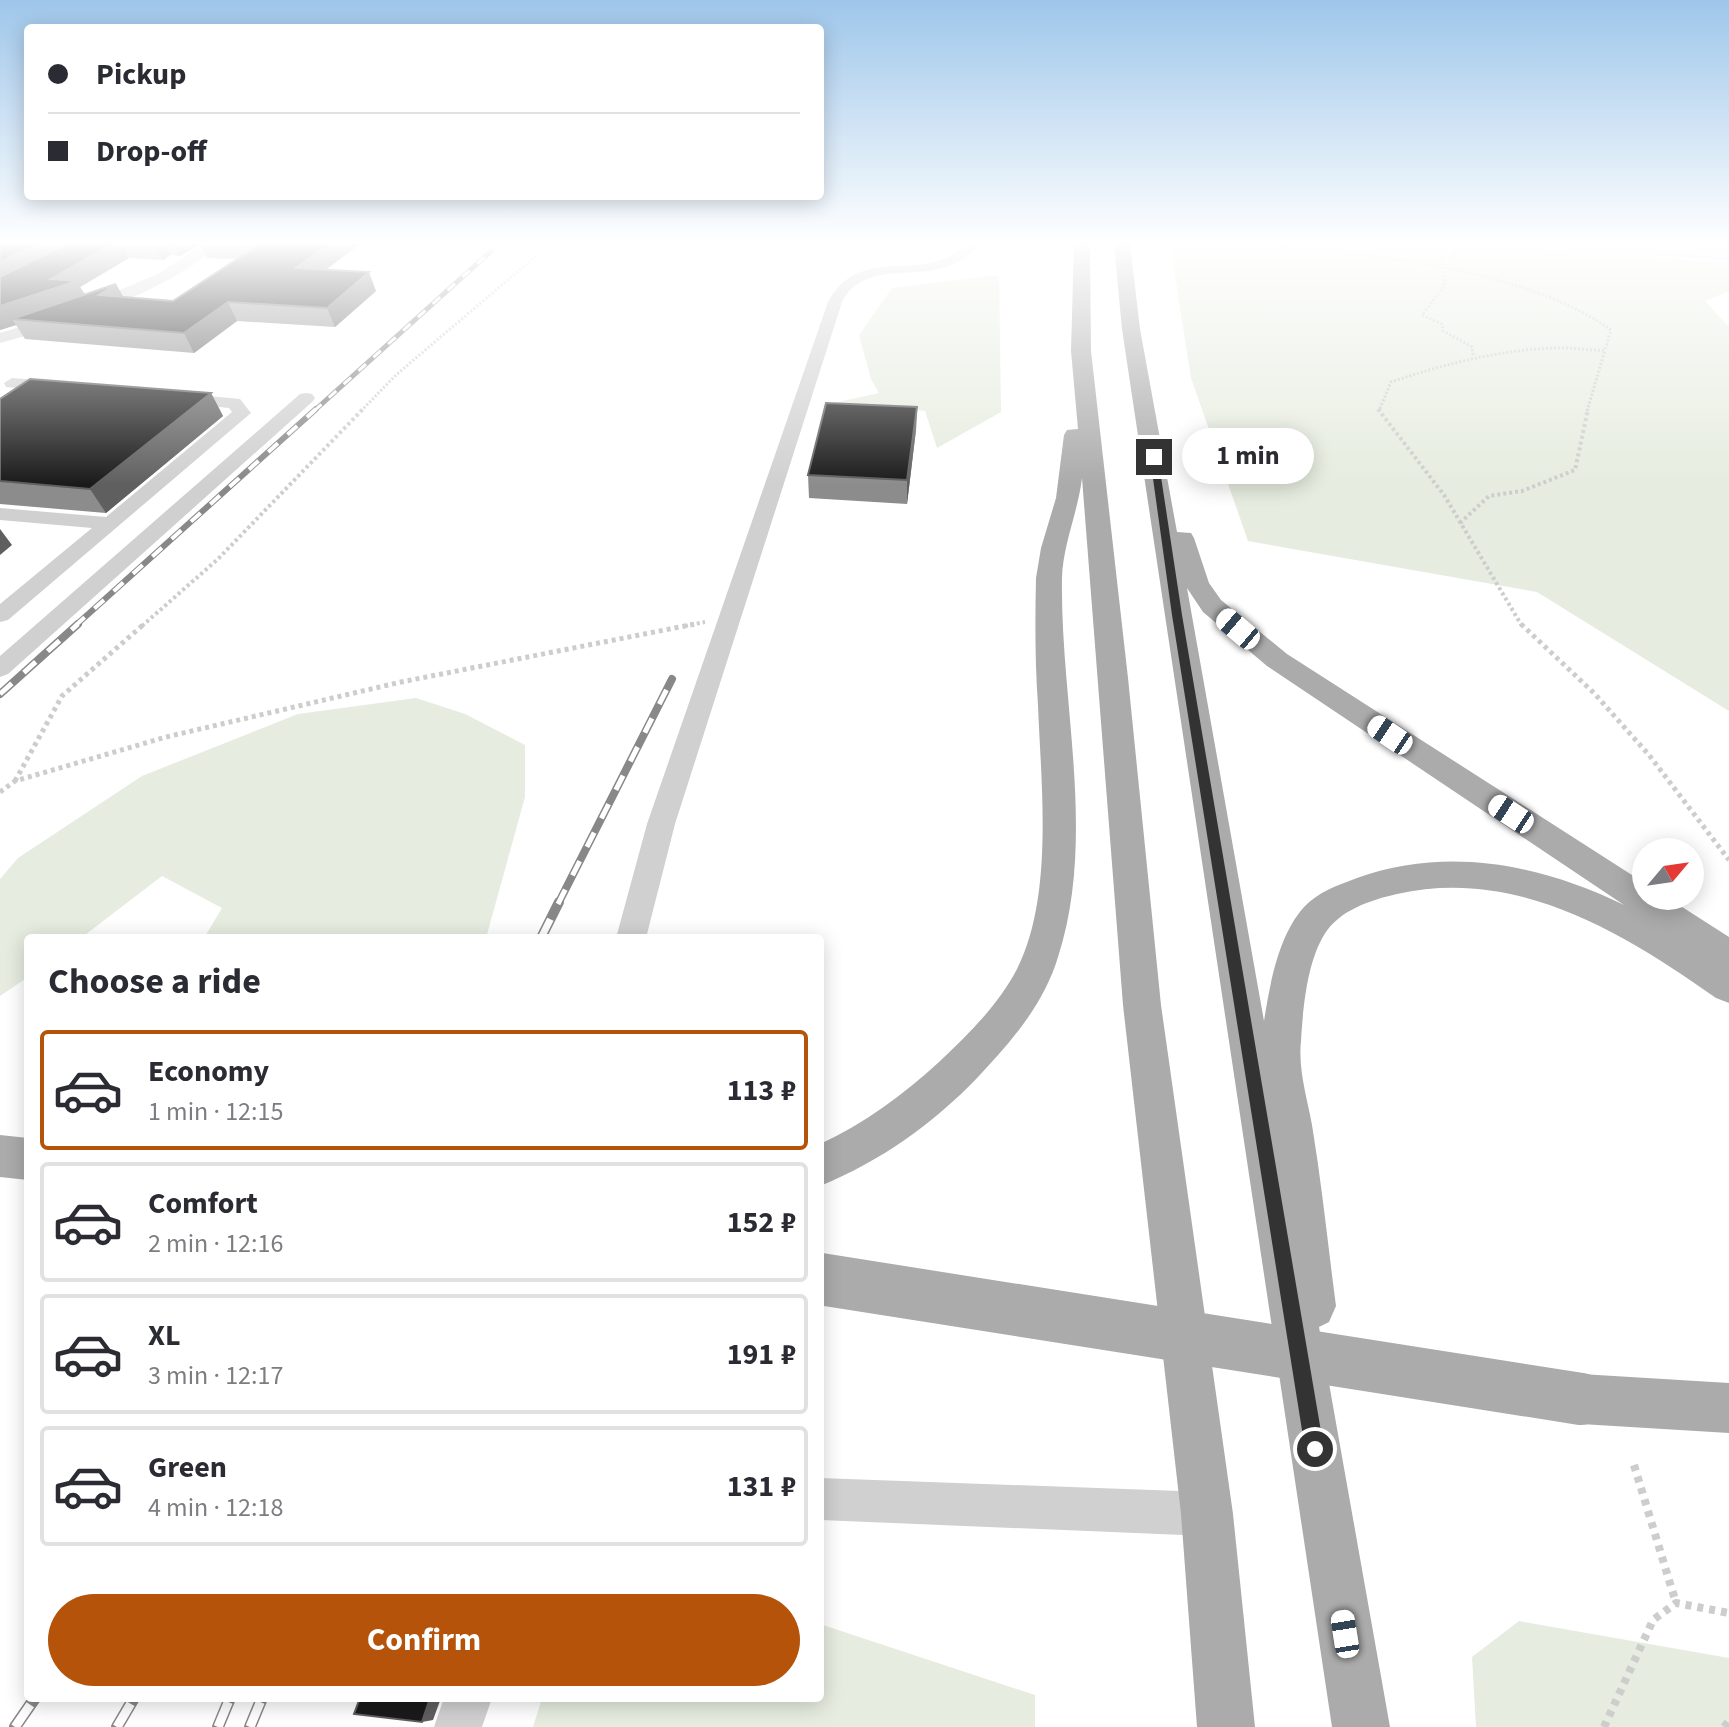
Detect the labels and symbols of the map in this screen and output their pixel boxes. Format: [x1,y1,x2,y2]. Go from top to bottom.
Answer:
callout: 1 min [1182,429,1314,485]
route end [1136,439,1172,475]
car [1212,604,1264,654]
car [1363,712,1417,758]
car [1484,791,1538,837]
north arrow [1632,838,1704,910]
route start [1297,1431,1333,1467]
car [1329,1608,1361,1660]

